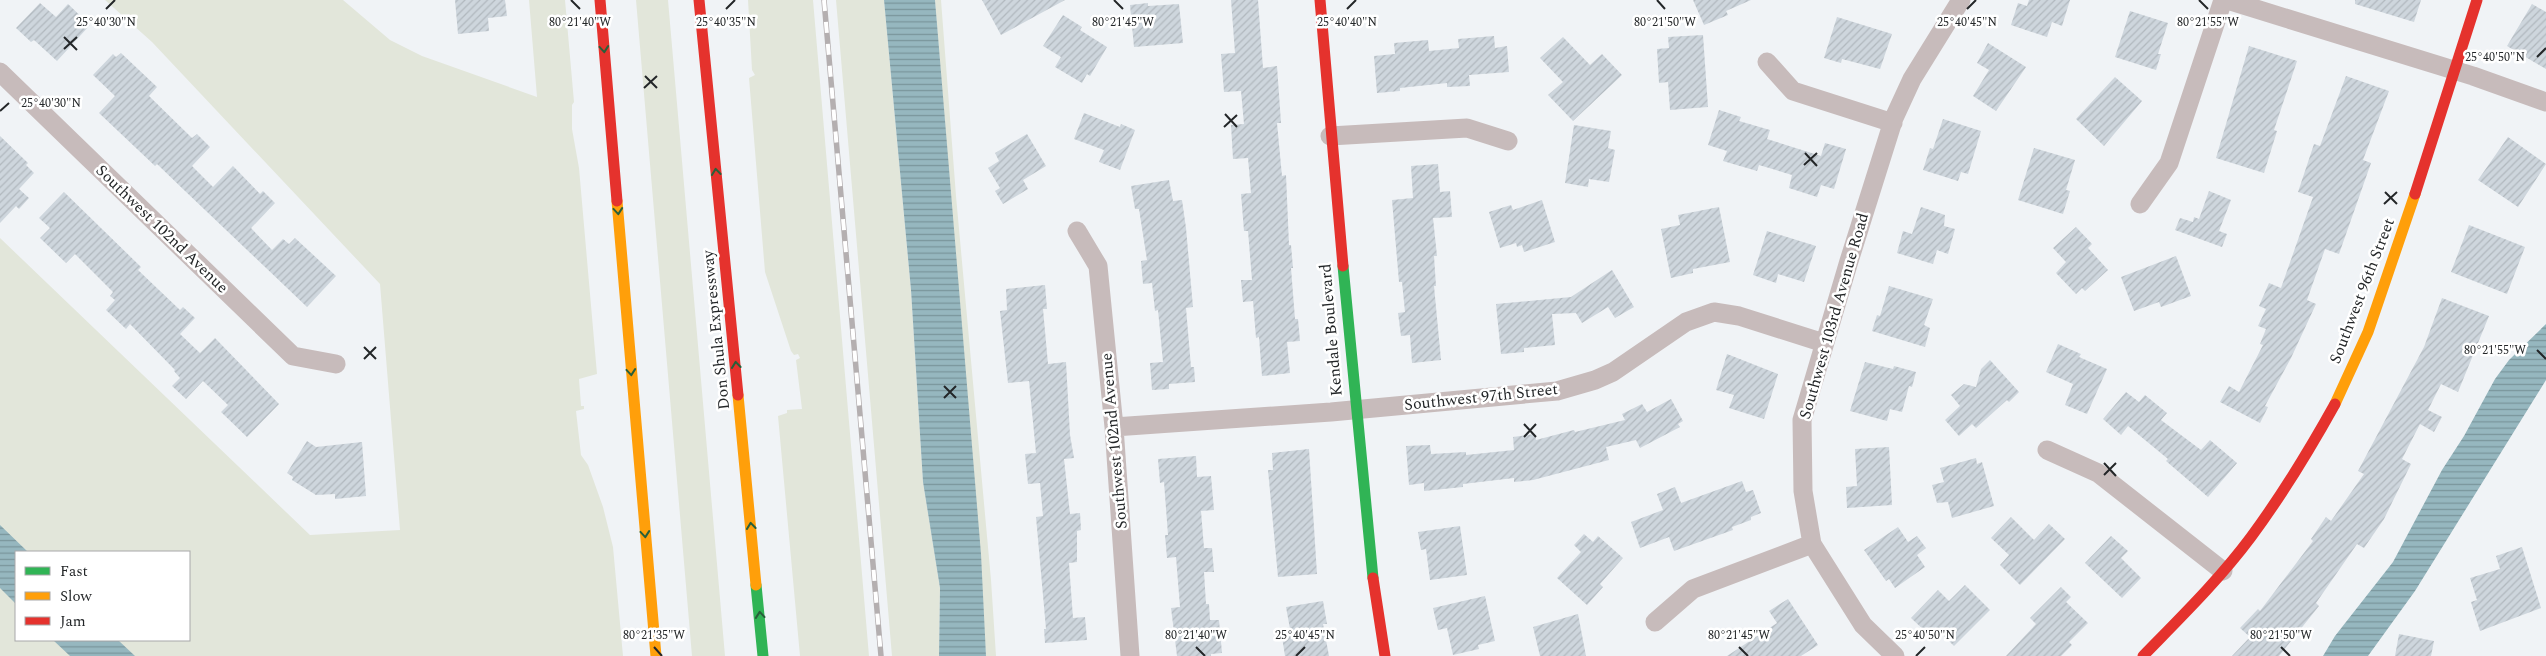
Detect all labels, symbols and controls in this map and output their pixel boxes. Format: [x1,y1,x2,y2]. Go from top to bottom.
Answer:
text: 25°40'30"N [76,13,136,32]
text: 80°21'40"W [549,13,611,32]
text: 25°40'35"N [696,13,756,32]
text: 80°21'45"W [1092,13,1154,32]
text: 25°40'40"N [1317,13,1377,32]
text: 80°21'50"W [1634,13,1696,32]
text: 25°40'45"N [1937,13,1997,32]
text: 80°21'55"W [2177,13,2239,32]
one-way arrow [599,45,610,53]
text: 25°40'50"N [2465,48,2525,67]
text: 25°40'30"N [21,94,81,113]
street label: Southwest 102nd Avenue [90,159,234,299]
one-way arrow [711,167,722,175]
one-way arrow [612,207,623,215]
street label: Southwest 103rd Avenue Road [1793,210,1875,422]
street label: Southwest 96th Street [2323,214,2401,367]
street label: Don Shula Expressway [696,248,736,411]
street label: Kendale Boulevard [1313,263,1349,397]
text: 80°21'55"W [2464,341,2526,360]
street label: Southwest 102nd Avenue [1094,352,1134,530]
one-way arrow [730,360,741,368]
one-way arrow [625,369,636,377]
street label: Southwest 97th Street [1403,377,1559,417]
one-way arrow [746,522,757,530]
one-way arrow [640,531,651,539]
legend [15,551,190,641]
text: Fast [60,560,88,583]
text: Slow [60,585,92,608]
text: Jam [60,610,86,633]
one-way arrow [754,611,765,619]
text: 80°21'35"W [623,626,685,645]
text: 80°21'40"W [1165,626,1227,645]
text: 25°40'45"N [1275,626,1335,645]
text: 80°21'45"W [1708,626,1770,645]
text: 25°40'50"N [1895,626,1955,645]
text: 80°21'50"W [2250,626,2312,645]

